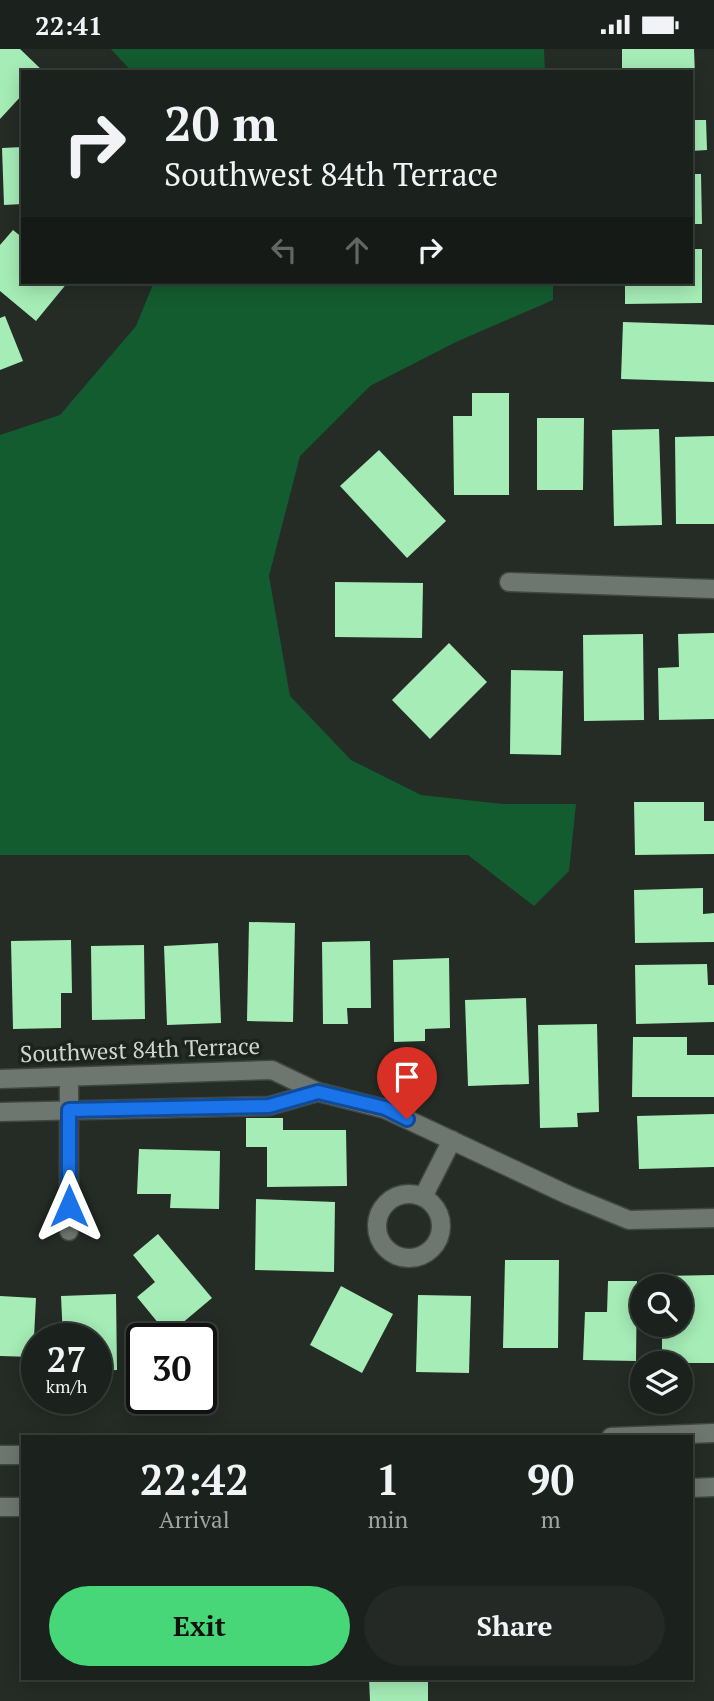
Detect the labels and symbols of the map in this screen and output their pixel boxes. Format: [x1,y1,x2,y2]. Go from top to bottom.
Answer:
street label: Southwest 84th Terrace [19,1030,260,1069]
pin [377,1047,437,1119]
position arrow [32,1169,106,1243]
speed limit sign: 30 [126,1323,217,1414]

